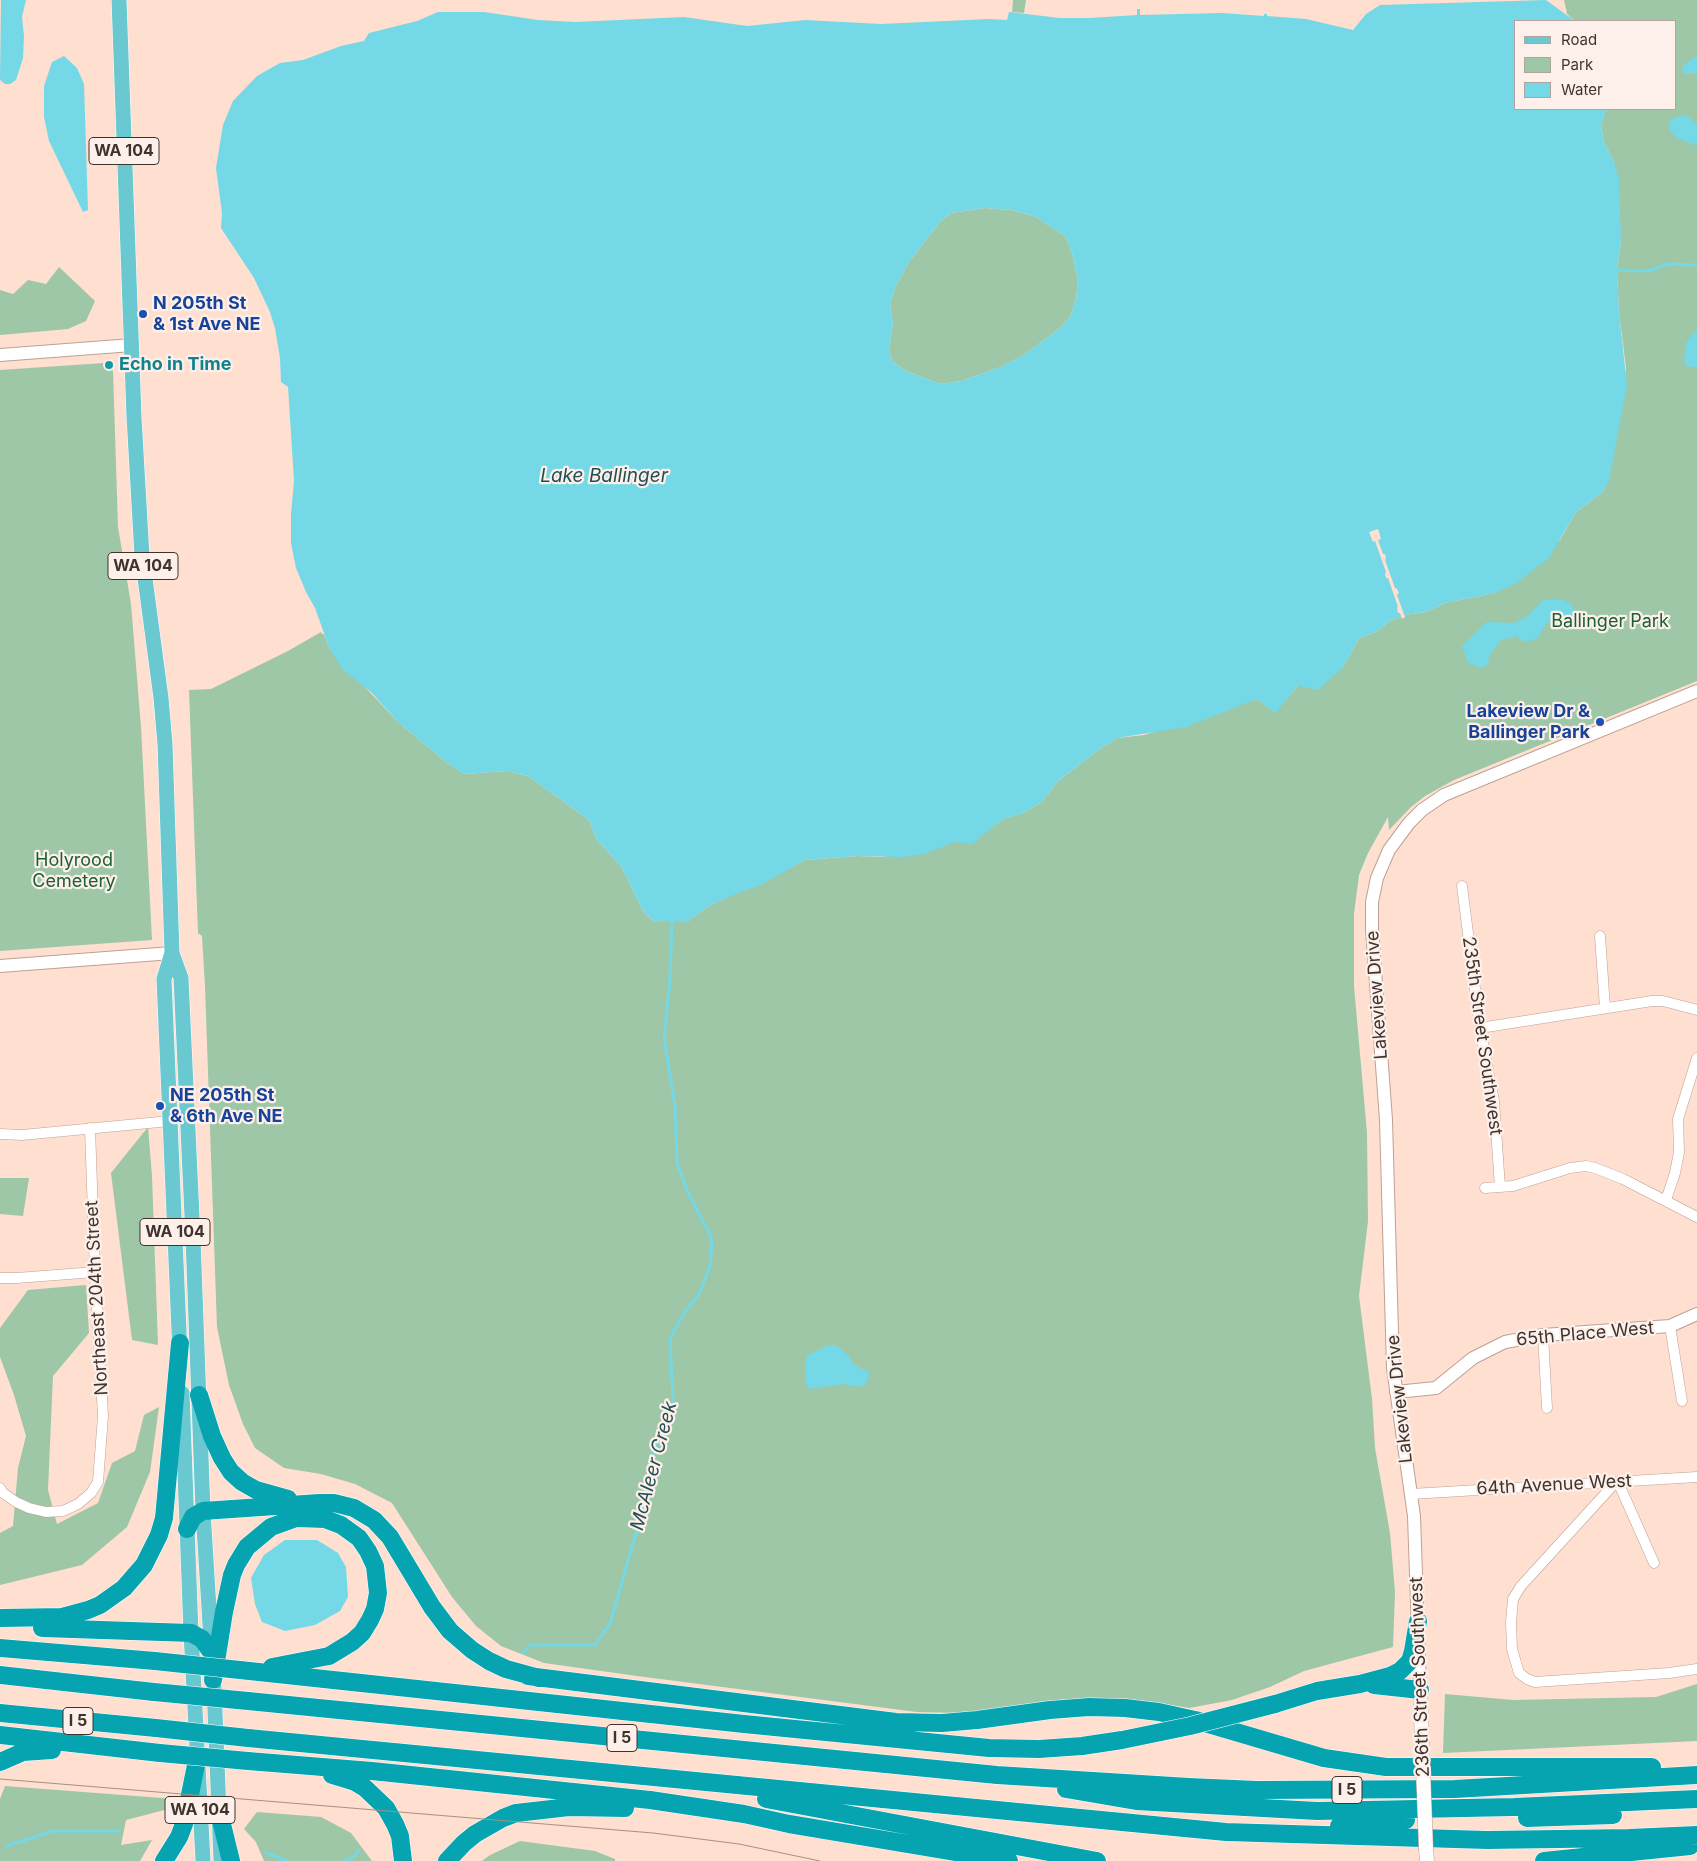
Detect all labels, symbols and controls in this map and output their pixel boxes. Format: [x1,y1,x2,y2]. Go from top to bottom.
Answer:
legend [1514,20,1677,110]
text: Road [1561,30,1597,49]
text: Park [1561,55,1593,74]
text: Water [1561,80,1603,99]
road number: WA 104 [89,138,159,164]
place label: N 205th St & 1st Ave NE [153,293,260,336]
marker: N 205th St & 1st Ave NE [137,308,149,320]
place label: Echo in Time [119,354,231,376]
marker: Echo in Time [103,359,115,371]
water label: Lake Ballinger [540,465,668,487]
road number: WA 104 [108,552,178,580]
park label: Ballinger Park [1551,611,1669,633]
place label: Lakeview Dr & Ballinger Park [1467,701,1590,744]
marker: Lakeview Dr & Ballinger Park [1594,716,1606,728]
park label: Holyrood Cemetery [32,850,116,892]
street label: Lakeview Drive [1362,930,1392,1060]
street label: 235th Street Southwest [1457,935,1507,1137]
place label: NE 205th St & 6th Ave NE [170,1085,282,1128]
marker: NE 205th St & 6th Ave NE [154,1100,166,1112]
street label: Northeast 204th Street [81,1200,113,1396]
road number: WA 104 [140,1218,210,1246]
street label: 65th Place West [1515,1317,1655,1351]
street label: Lakeview Drive [1383,1334,1417,1464]
water label: McAleer Creek [626,1399,682,1533]
street label: 64th Avenue West [1476,1470,1632,1500]
street label: 236th Street Southwest [1406,1576,1434,1778]
road number: I 5 [63,1708,93,1734]
road number: I 5 [607,1725,637,1752]
road number: I 5 [1332,1776,1362,1804]
road number: WA 104 [165,1796,235,1824]

